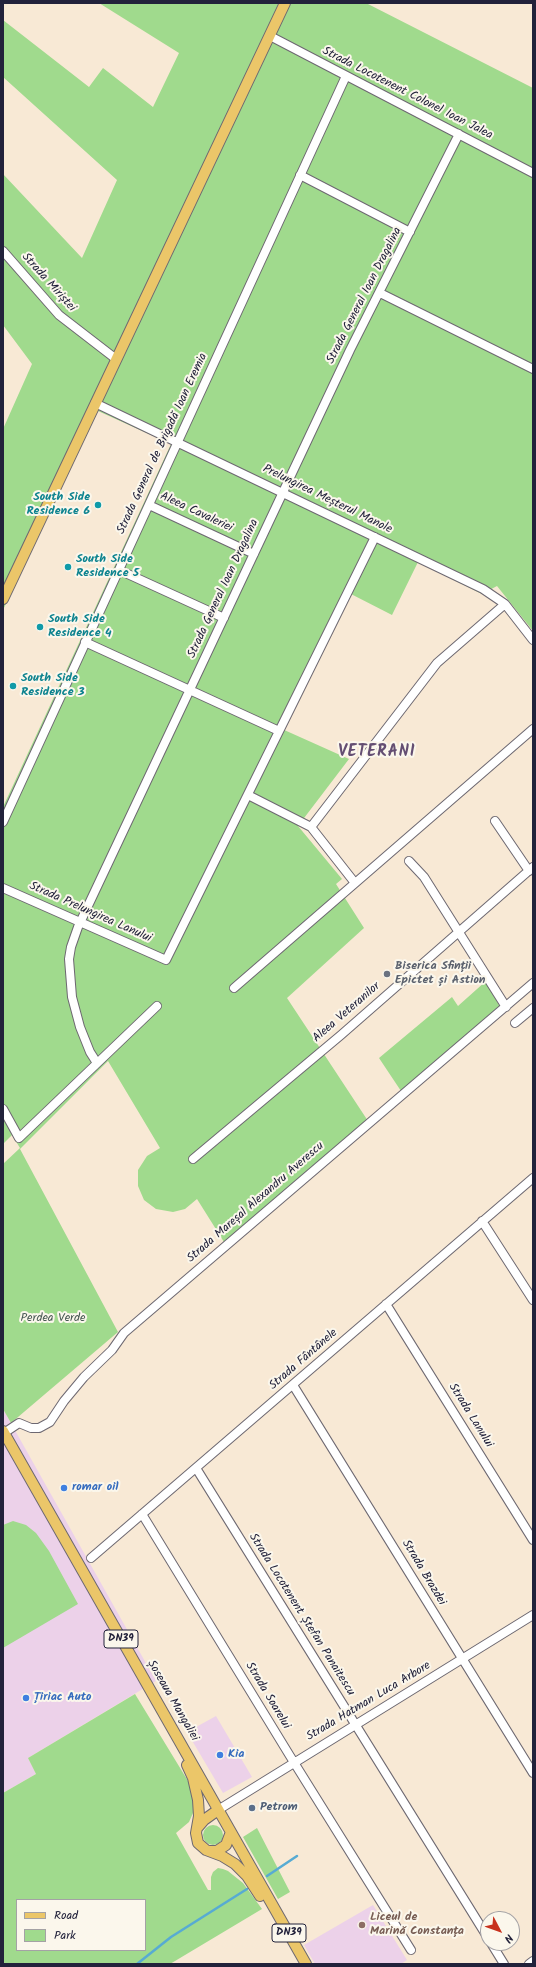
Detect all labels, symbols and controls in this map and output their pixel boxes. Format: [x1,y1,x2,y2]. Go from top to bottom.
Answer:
street label: Strada Locotenent Colonel Ioan Jalea [319,45,495,143]
street label: Strada General Ioan Dragalina [324,225,406,367]
street label: Strada Miriștei [18,251,78,315]
street label: Strada General de Brigadă Ioan Eremia [115,351,211,537]
street label: Prelungirea Meșterul Manole [260,462,394,538]
street label: Aleea Cavaleriei [157,490,235,536]
place label: South Side Residence 6 [26,491,90,519]
marker: South Side Residence 6 [93,500,103,510]
street label: Strada General Ioan Dragalina [185,517,263,661]
place label: South Side Residence 5 [76,553,139,581]
marker: South Side Residence 5 [63,562,73,572]
place label: South Side Residence 4 [48,613,112,641]
marker: South Side Residence 4 [35,622,45,632]
place label: South Side Residence 3 [21,672,85,700]
marker: South Side Residence 3 [8,681,18,691]
district label: VETERANI [338,743,416,763]
street label: Strada Prelungirea Lanului [27,880,153,946]
place label: Biserica Sfinții Epictet și Astion [395,960,486,988]
marker: Biserica Sfinții Epictet și Astion [382,969,392,979]
street label: Aleea Veteranilor [310,980,384,1046]
street label: Strada Mareșal Alexandru Averescu [185,1140,327,1266]
park label: Perdea Verde [21,1312,85,1326]
street label: Strada Fântânele [267,1326,341,1394]
street label: Strada Lanului [445,1381,495,1451]
place label: romar oil [72,1481,119,1495]
marker: romar oil [59,1483,69,1493]
street label: Strada Locotenent Ștefan Panaitescu [245,1531,357,1699]
street label: Strada Brazdei [398,1538,448,1608]
road number: DN39 [104,1630,138,1648]
street label: Șoseaua Mangaliei [143,1658,201,1744]
street label: Strada Hatman Luca Arbore [304,1659,434,1745]
street label: Strada Soarelui [241,1660,293,1732]
place label: Țiriac Auto [34,1691,92,1705]
marker: Țiriac Auto [21,1693,31,1703]
place label: Kia [228,1748,244,1762]
marker: Kia [215,1750,225,1760]
place label: Petrom [260,1801,297,1815]
marker: Petrom [247,1803,257,1813]
legend [16,1899,146,1951]
text: Road [54,1906,78,1925]
place label: Liceul de Marină Constanța [370,1911,464,1939]
north arrow [480,1911,520,1951]
marker: Liceul de Marină Constanța [357,1920,367,1930]
road number: DN39 [272,1924,306,1942]
text: Park [54,1926,76,1945]
text: N [499,1930,517,1947]

